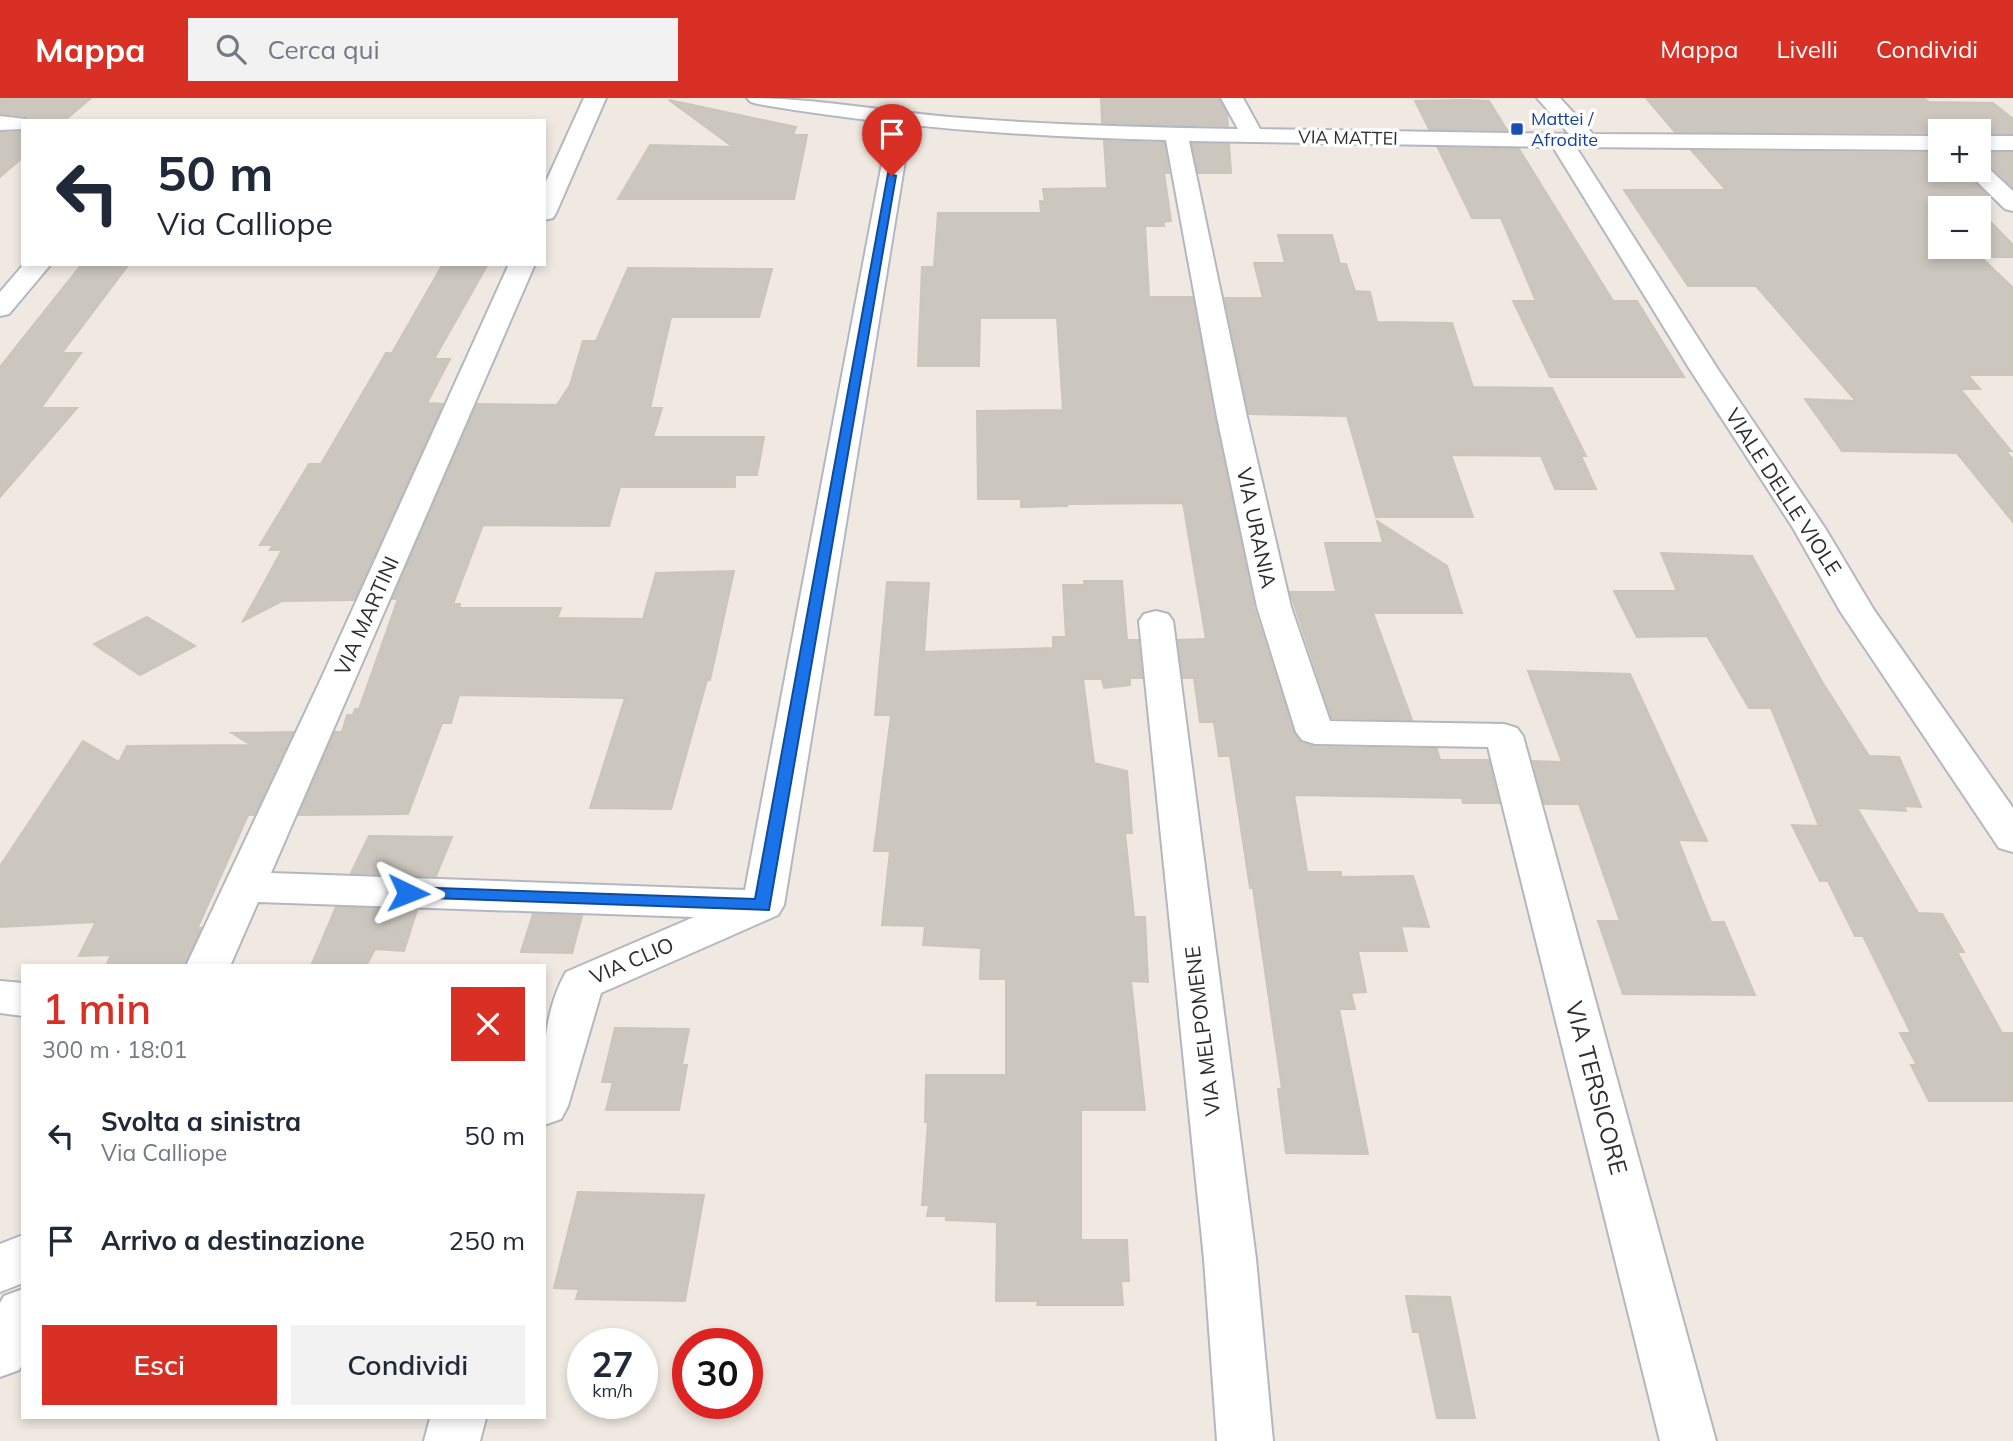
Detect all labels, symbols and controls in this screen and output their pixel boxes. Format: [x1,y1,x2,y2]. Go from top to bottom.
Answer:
search box [188,18,678,81]
text: Mappa [35,29,146,70]
icon: search [212,30,250,68]
text: Cerca qui [268,33,380,66]
text: Mappa [1660,34,1738,64]
text: Livelli [1776,34,1838,64]
text: Condividi [1876,34,1978,64]
pin [862,104,922,176]
place label: Mattei / Afrodite [1531,107,1598,151]
icon: arrive [873,115,911,153]
map controls [1928,119,1991,259]
button: + [1928,119,1991,182]
marker: Mattei / Afrodite [1509,121,1525,137]
street label: VIA MATTEI [1298,125,1398,150]
text: 50 m [157,142,273,203]
icon: left [42,147,133,238]
button: − [1928,196,1991,259]
text: Via Calliope [157,203,333,243]
street label: VIALE DELLE VIOLE [1720,403,1847,580]
street label: VIA URANIA [1232,465,1283,591]
street label: VIA MARTINI [328,552,404,679]
position arrow [371,856,445,930]
street label: VIA CLIO [586,931,677,989]
street label: VIA MELPOMENE [1179,945,1225,1118]
text: 1 min [42,982,151,1035]
button: close [451,987,525,1061]
street label: VIA TERSICORE [1559,998,1635,1178]
text: 300 m · 18:01 [42,1035,187,1064]
text: Svolta a sinistra [101,1105,301,1138]
icon: left [42,1117,80,1155]
text: 50 m [464,1119,525,1152]
text: Via Calliope [101,1138,227,1167]
icon: arrive [42,1222,80,1260]
text: Arrivo a destinazione [101,1224,365,1257]
text: 250 m [449,1224,525,1257]
button: Esci [42,1325,277,1405]
button: Condividi [291,1325,525,1405]
speed limit sign: 30 [672,1328,763,1419]
text: 27 [591,1342,634,1386]
text: km/h [592,1379,633,1402]

